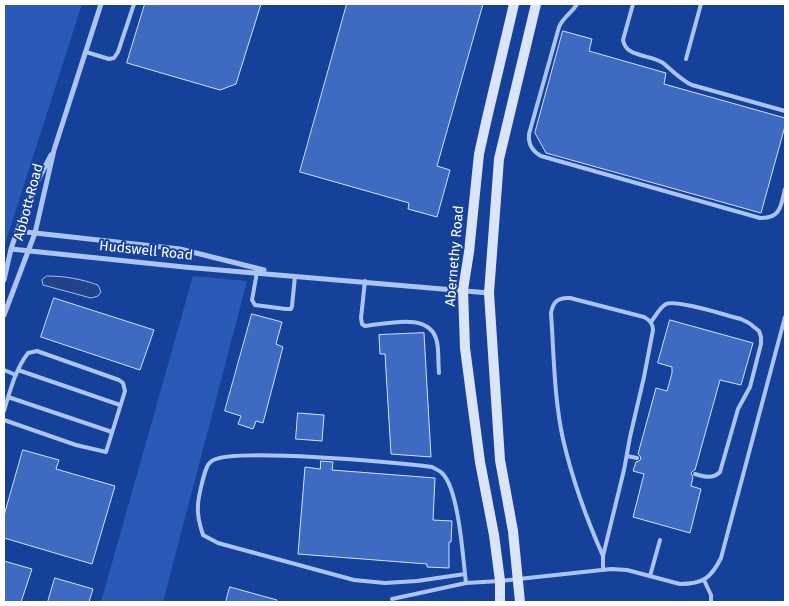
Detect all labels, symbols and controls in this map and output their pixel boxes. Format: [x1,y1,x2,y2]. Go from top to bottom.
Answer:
street label: Abbott Road [11,162,47,242]
street label: Abernethy Road [442,205,468,307]
street label: Hudswell Road [98,238,194,264]

